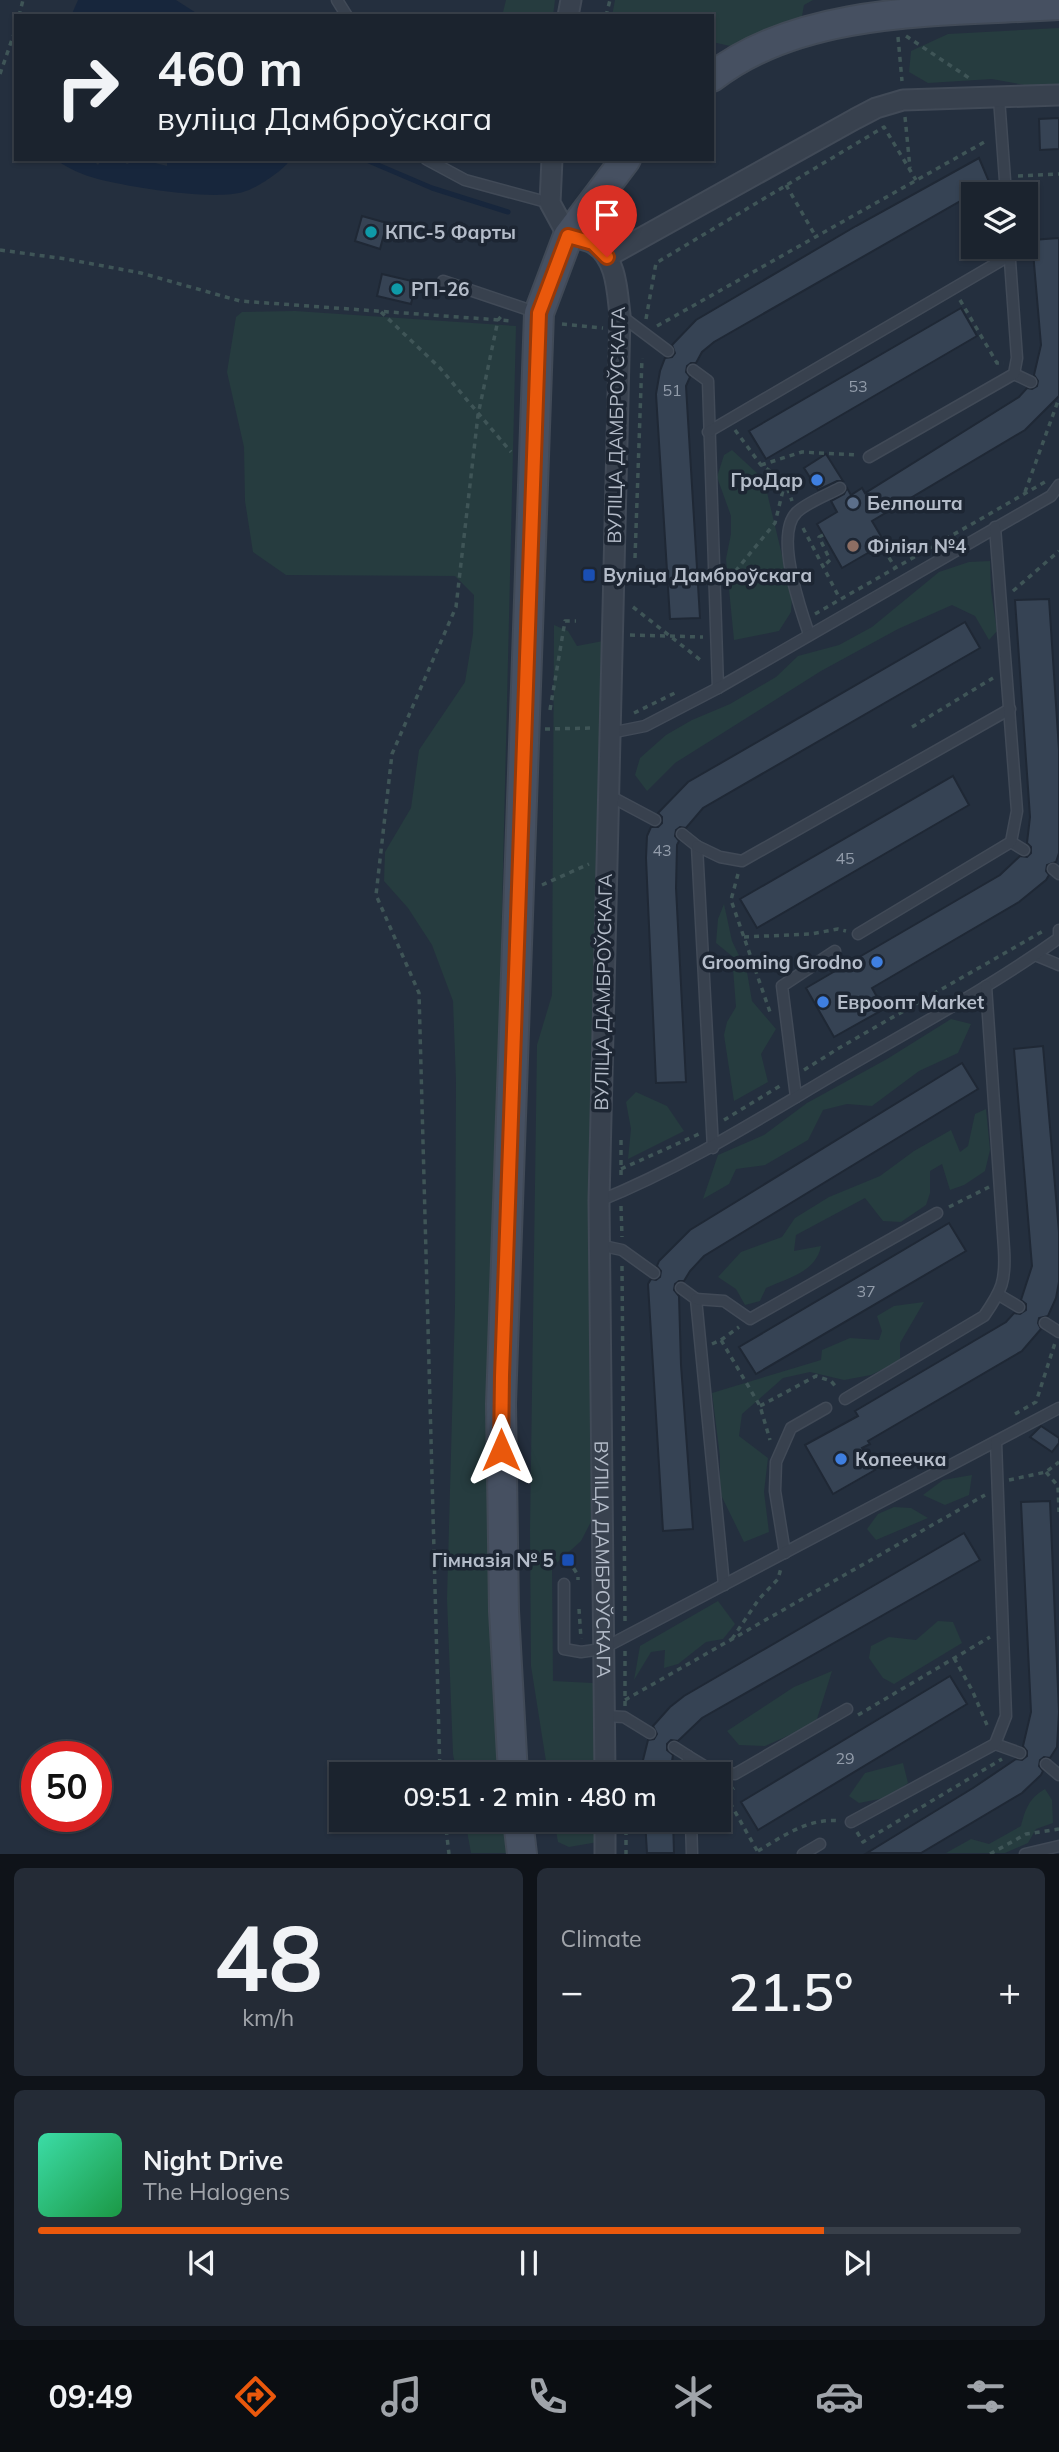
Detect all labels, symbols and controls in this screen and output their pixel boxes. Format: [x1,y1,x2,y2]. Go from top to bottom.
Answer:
text: 460 m [157,37,303,98]
icon: right [42,42,133,133]
text: вуліца Дамброўскага [157,98,492,138]
map controls [961,182,1038,259]
button: layers [961,182,1038,259]
pin [577,185,637,257]
icon: arrive [588,196,626,234]
place label: КПС-5 Фарты [385,220,516,244]
marker: КПС-5 Фарты [363,224,379,240]
place label: РП-26 [411,277,469,301]
marker: РП-26 [389,281,405,297]
street label: ВУЛІЦА ДАМБРОЎСКАГА [602,306,630,544]
house number: 53 [848,376,868,396]
house number: 51 [662,380,682,400]
place label: ГроДар [731,468,803,492]
marker: ГроДар [809,472,825,488]
place label: Белпошта [867,491,963,515]
marker: Белпошта [845,495,861,511]
place label: Філіял №4 [867,534,967,558]
marker: Філіял №4 [845,538,861,554]
place label: Вуліца Дамброўскага [603,563,812,587]
marker: Вуліца Дамброўскага [581,567,597,583]
house number: 43 [652,840,672,860]
house number: 45 [835,848,855,868]
street label: ВУЛІЦА ДАМБРОЎСКАГА [589,873,617,1111]
place label: Grooming Grodno [701,950,863,974]
marker: Grooming Grodno [869,954,885,970]
place label: Евроопт Market [837,990,984,1014]
marker: Евроопт Market [815,994,831,1010]
house number: 37 [856,1281,876,1301]
position arrow [464,1413,538,1487]
street label: ВУЛІЦА ДАМБРОЎСКАГА [590,1441,616,1678]
place label: Копеечка [855,1447,947,1471]
marker: Копеечка [833,1451,849,1467]
place label: Гімназія № 5 [432,1548,554,1572]
marker: Гімназія № 5 [560,1552,576,1568]
speed limit sign: 50 [21,1741,112,1832]
house number: 29 [835,1748,855,1768]
text: 09:51 · 2 min · 480 m [403,1780,657,1813]
text: 48 [214,1900,323,2014]
text: Climate [561,1924,642,1953]
text: 21.5° [728,1959,853,2024]
text: − [561,1967,583,2015]
text: + [998,1967,1021,2015]
text: km/h [242,2003,294,2032]
text: Night Drive [143,2144,283,2177]
text: The Halogens [143,2177,290,2206]
icon: previous [183,2244,221,2282]
icon: pause [510,2244,548,2282]
icon: next [838,2244,876,2282]
icon: directions [231,2372,280,2421]
icon: music [377,2372,426,2421]
icon: phone [523,2372,572,2421]
icon: climate [669,2372,718,2421]
icon: car [815,2372,864,2421]
icon: filters [961,2372,1010,2421]
text: 09:49 [49,2376,133,2416]

